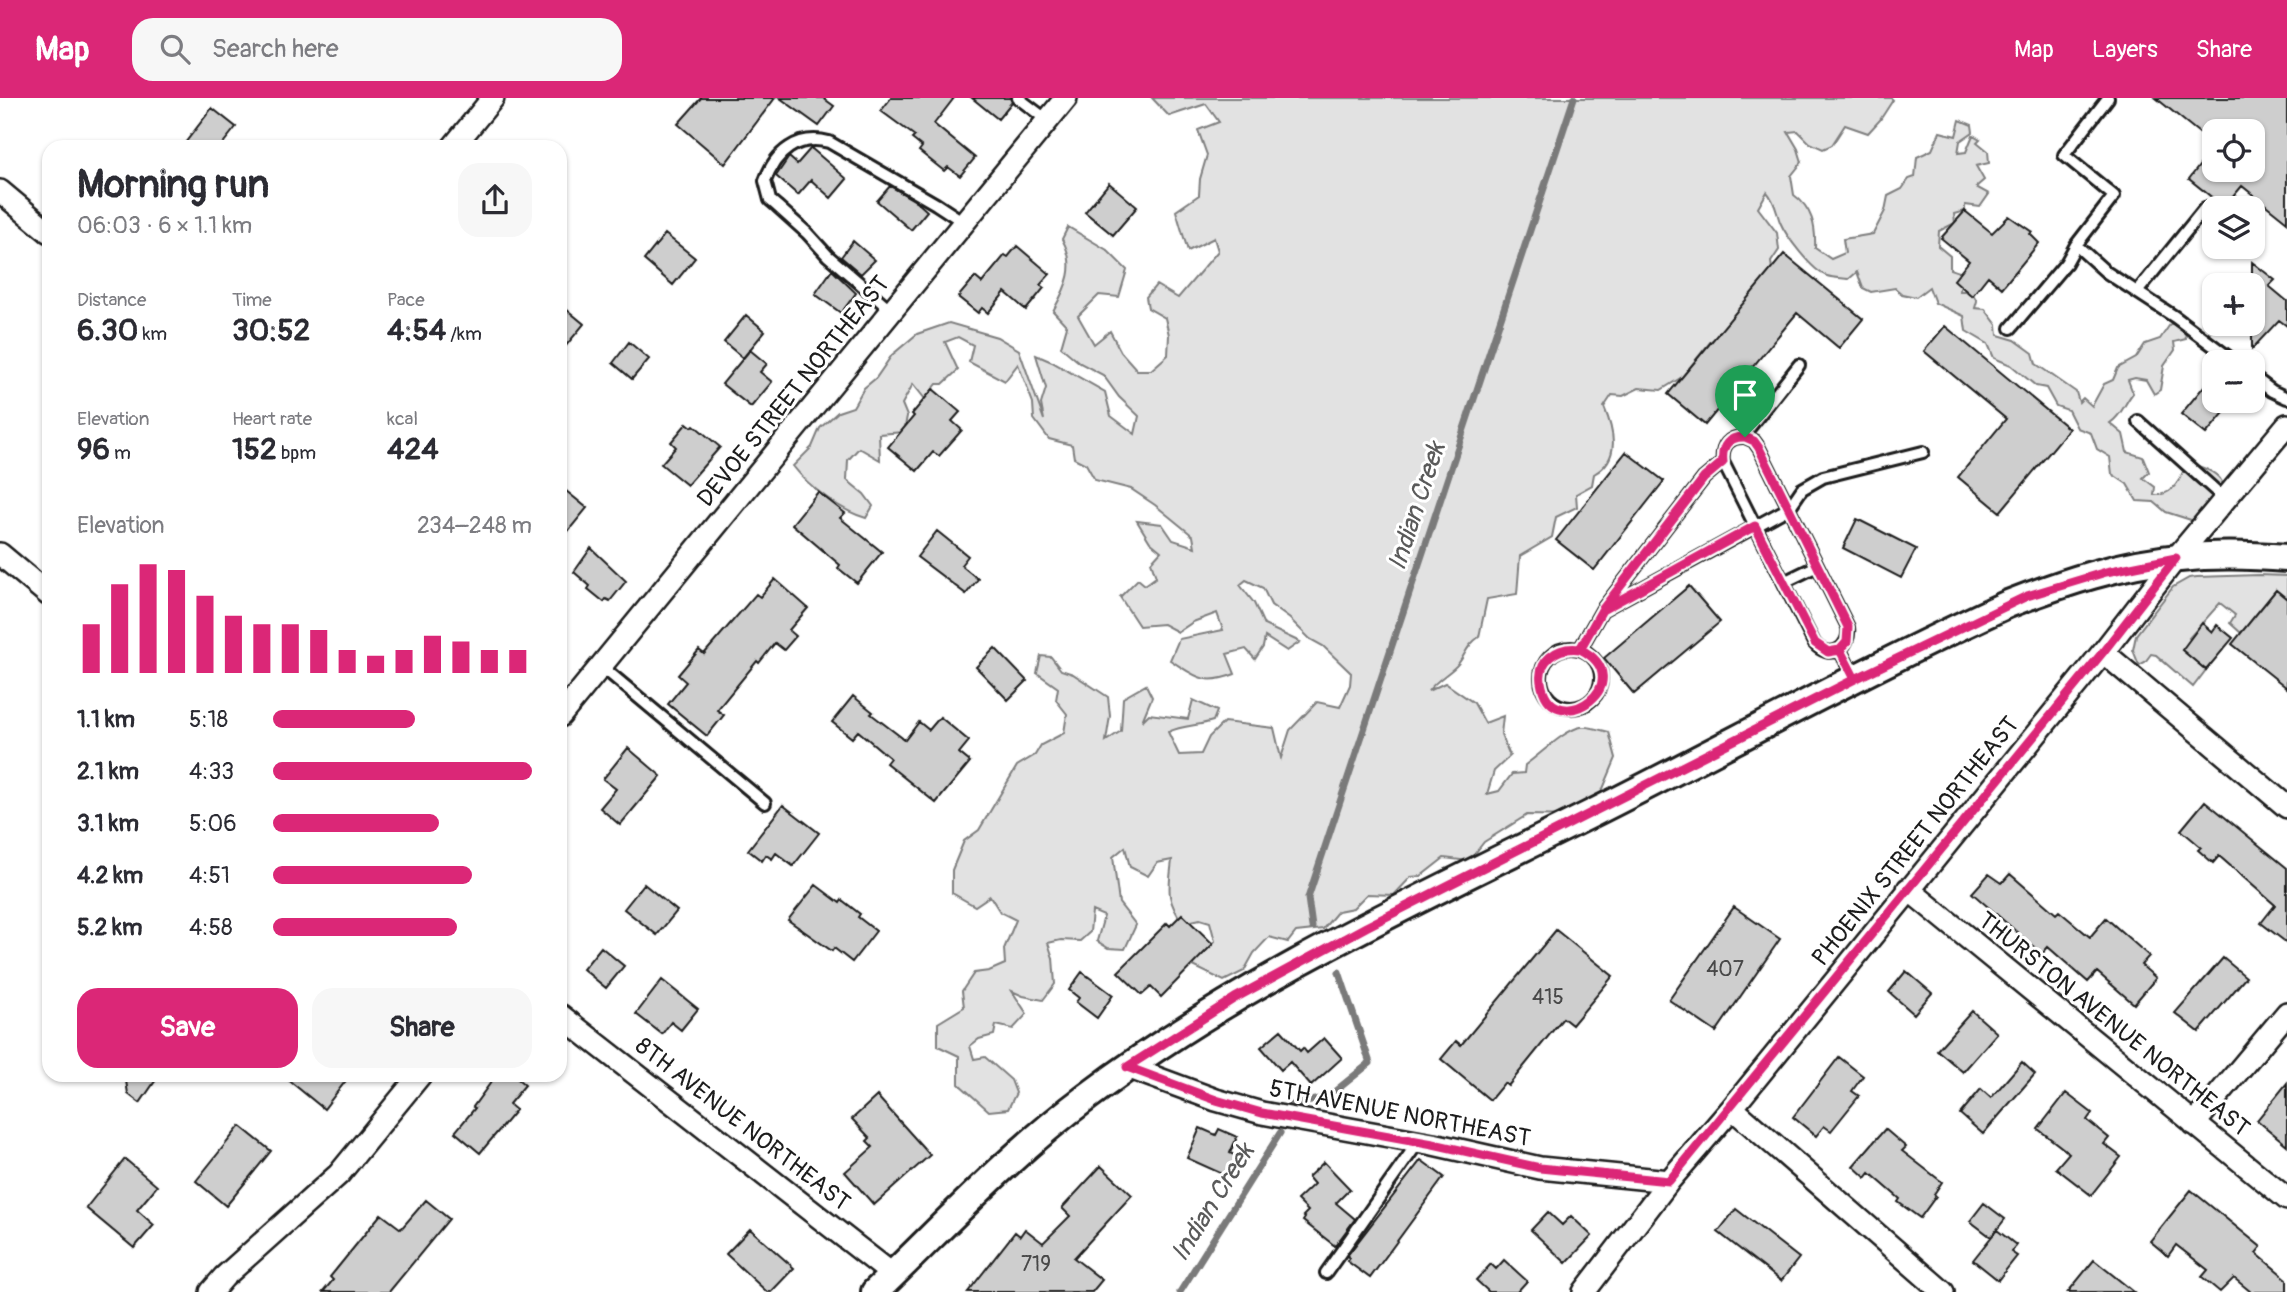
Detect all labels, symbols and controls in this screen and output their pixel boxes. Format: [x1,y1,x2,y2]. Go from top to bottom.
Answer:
search box [132,18,622,81]
text: Map [35,29,90,70]
icon: search [156,30,194,68]
text: Search here [212,33,339,65]
text: Map [2014,35,2054,64]
text: Layers [2092,35,2158,64]
text: Share [2196,35,2252,64]
map controls [2202,119,2265,413]
button: locate [2202,119,2265,182]
text: Morning run [77,161,269,209]
button: share [458,163,532,237]
button: layers [2202,196,2265,259]
text: 06:03 · 6 × 1.1 km [77,211,252,240]
street label: DEVOE STREET NORTHEAST [691,270,896,513]
button: + [2202,273,2265,336]
text: Distance [77,288,146,312]
text: Time [232,288,272,312]
text: Pace [387,288,425,312]
text: 6.30 [77,312,138,349]
text: 30:52 [232,312,310,349]
text: 4:54 [387,312,446,349]
text: km [138,322,167,346]
text: /km [446,322,482,346]
button: − [2202,350,2265,413]
pin [1715,365,1775,437]
icon: arrive [1726,376,1764,414]
text: Elevation [77,407,149,431]
text: Heart rate [232,407,312,431]
text: kcal [387,407,418,431]
text: 96 [77,431,110,468]
text: 152 [232,431,277,468]
text: 424 [387,431,439,468]
water label: Indian Creek [1381,436,1453,574]
text: m [110,441,131,465]
text: bpm [277,441,316,465]
text: Elevation [77,511,165,540]
text: 234–248 m [417,511,532,540]
text: 1.1 km [77,705,135,734]
text: 5:18 [189,705,228,734]
street label: PHOENIX STREET NORTHEAST [1806,711,2025,972]
text: 2.1 km [77,757,139,786]
text: 4:33 [189,757,234,786]
text: 3.1 km [77,809,139,838]
text: 5:06 [189,809,237,838]
text: 4.2 km [77,861,143,890]
text: 4:51 [189,861,230,890]
street label: THURSTON AVENUE NORTHEAST [1972,906,2255,1143]
text: 5.2 km [77,913,142,942]
text: 4:58 [189,913,233,942]
house number: 407 [1706,956,1744,983]
house number: 415 [1532,984,1564,1011]
button: Save [77,988,298,1068]
button: Share [312,988,532,1068]
street label: 8TH AVENUE NORTHEAST [629,1031,856,1217]
street label: 5TH AVENUE NORTHEAST [1267,1074,1533,1153]
water label: Indian Creek [1164,1136,1263,1267]
house number: 719 [1021,1251,1051,1278]

